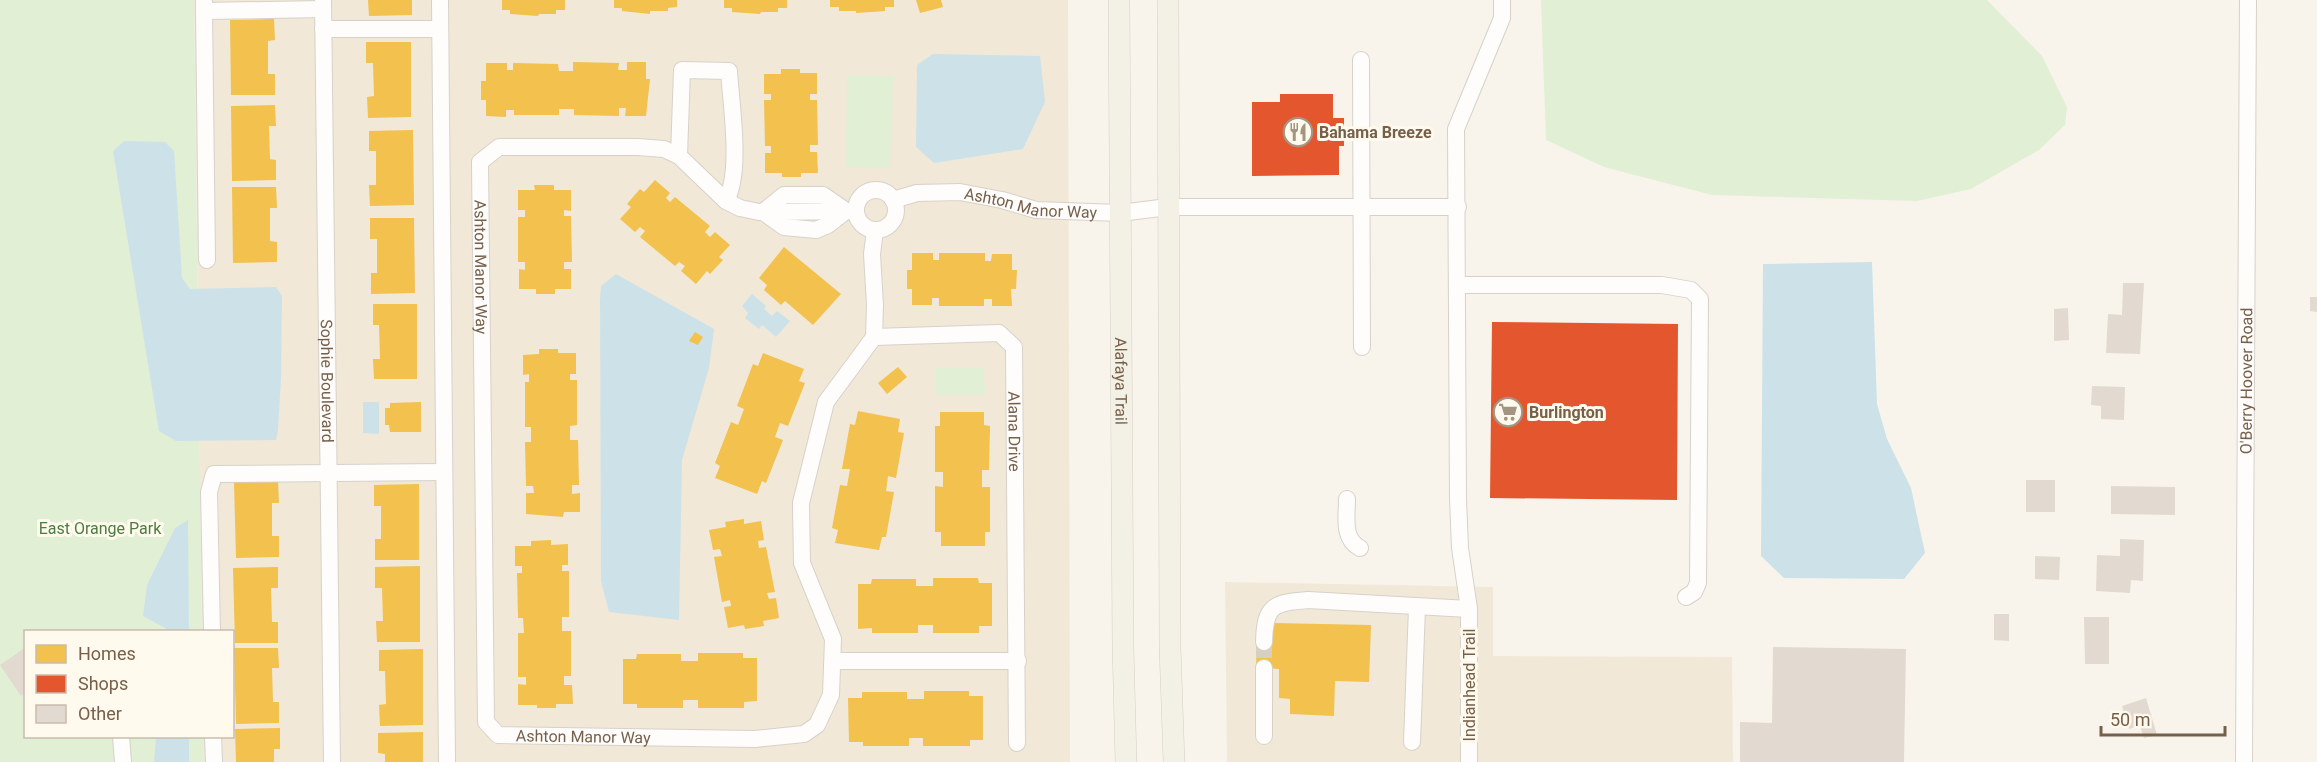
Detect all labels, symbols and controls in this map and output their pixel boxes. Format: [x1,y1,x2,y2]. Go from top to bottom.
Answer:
restaurant icon: Bahama Breeze [1282,116,1314,148]
place label: Bahama Breeze [1319,123,1432,142]
street label: Ashton Manor Way [963,184,1098,222]
street label: Ashton Manor Way [470,200,491,335]
street label: O'Berry Hoover Road [2237,308,2256,454]
street label: Sophie Boulevard [317,319,337,443]
street label: Alafaya Trail [1111,337,1131,425]
street label: Alana Drive [1004,391,1024,472]
supermarket icon: Burlington [1492,396,1524,428]
place label: Burlington [1529,403,1604,422]
park label: East Orange Park [39,519,162,538]
street label: Indianhead Trail [1460,629,1479,741]
legend [24,630,234,738]
text: Homes [78,643,136,664]
text: Shops [78,673,128,694]
scale bar [2101,699,2226,737]
text: Other [78,703,122,724]
text: 50 m [2110,709,2150,730]
street label: Ashton Manor Way [516,726,651,747]

